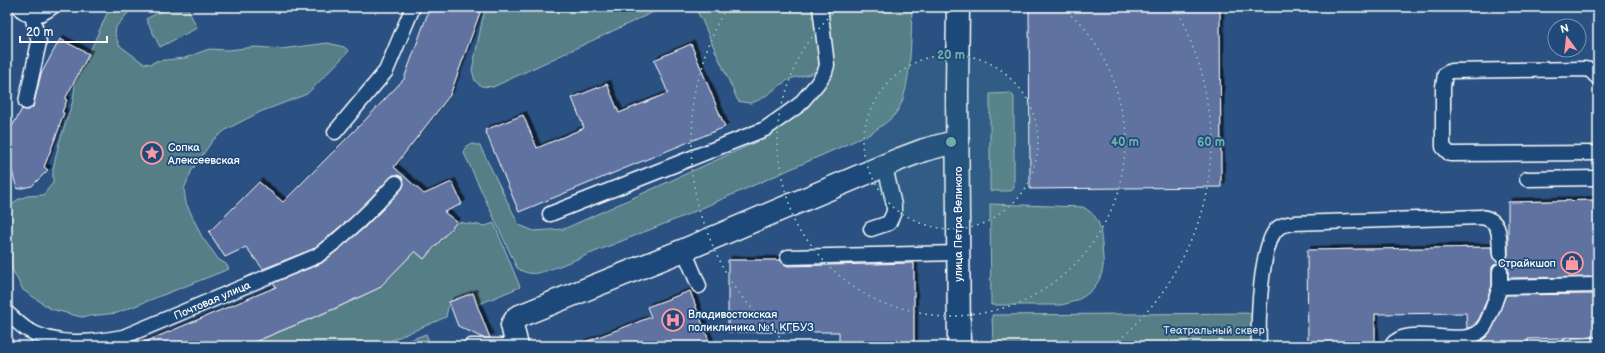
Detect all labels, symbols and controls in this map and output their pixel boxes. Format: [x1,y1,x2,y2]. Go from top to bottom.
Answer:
scale bar [20,18,107,44]
north arrow [1547,18,1587,58]
text: N [1559,21,1570,36]
text: 20 m [26,25,53,40]
text: 20 m [937,48,965,63]
centre of rings [944,135,958,149]
text: 40 m [1111,135,1139,150]
text: 60 m [1197,135,1225,150]
place icon: Сопка Алексеевская [139,140,165,166]
place label: Сопка Алексеевская [167,141,240,167]
street label: улица Петра Великого [952,166,965,282]
shop icon: Страйкшоп [1559,250,1585,276]
place label: Страйкшоп [1498,257,1556,270]
street label: Почтовая улица [172,278,253,322]
hospital icon: Владивостокская поликлиника №1, КГБУЗ [660,307,686,333]
place label: Владивостокская поликлиника №1, КГБУЗ [688,308,814,334]
park label: Театральный сквер [1163,324,1265,337]

